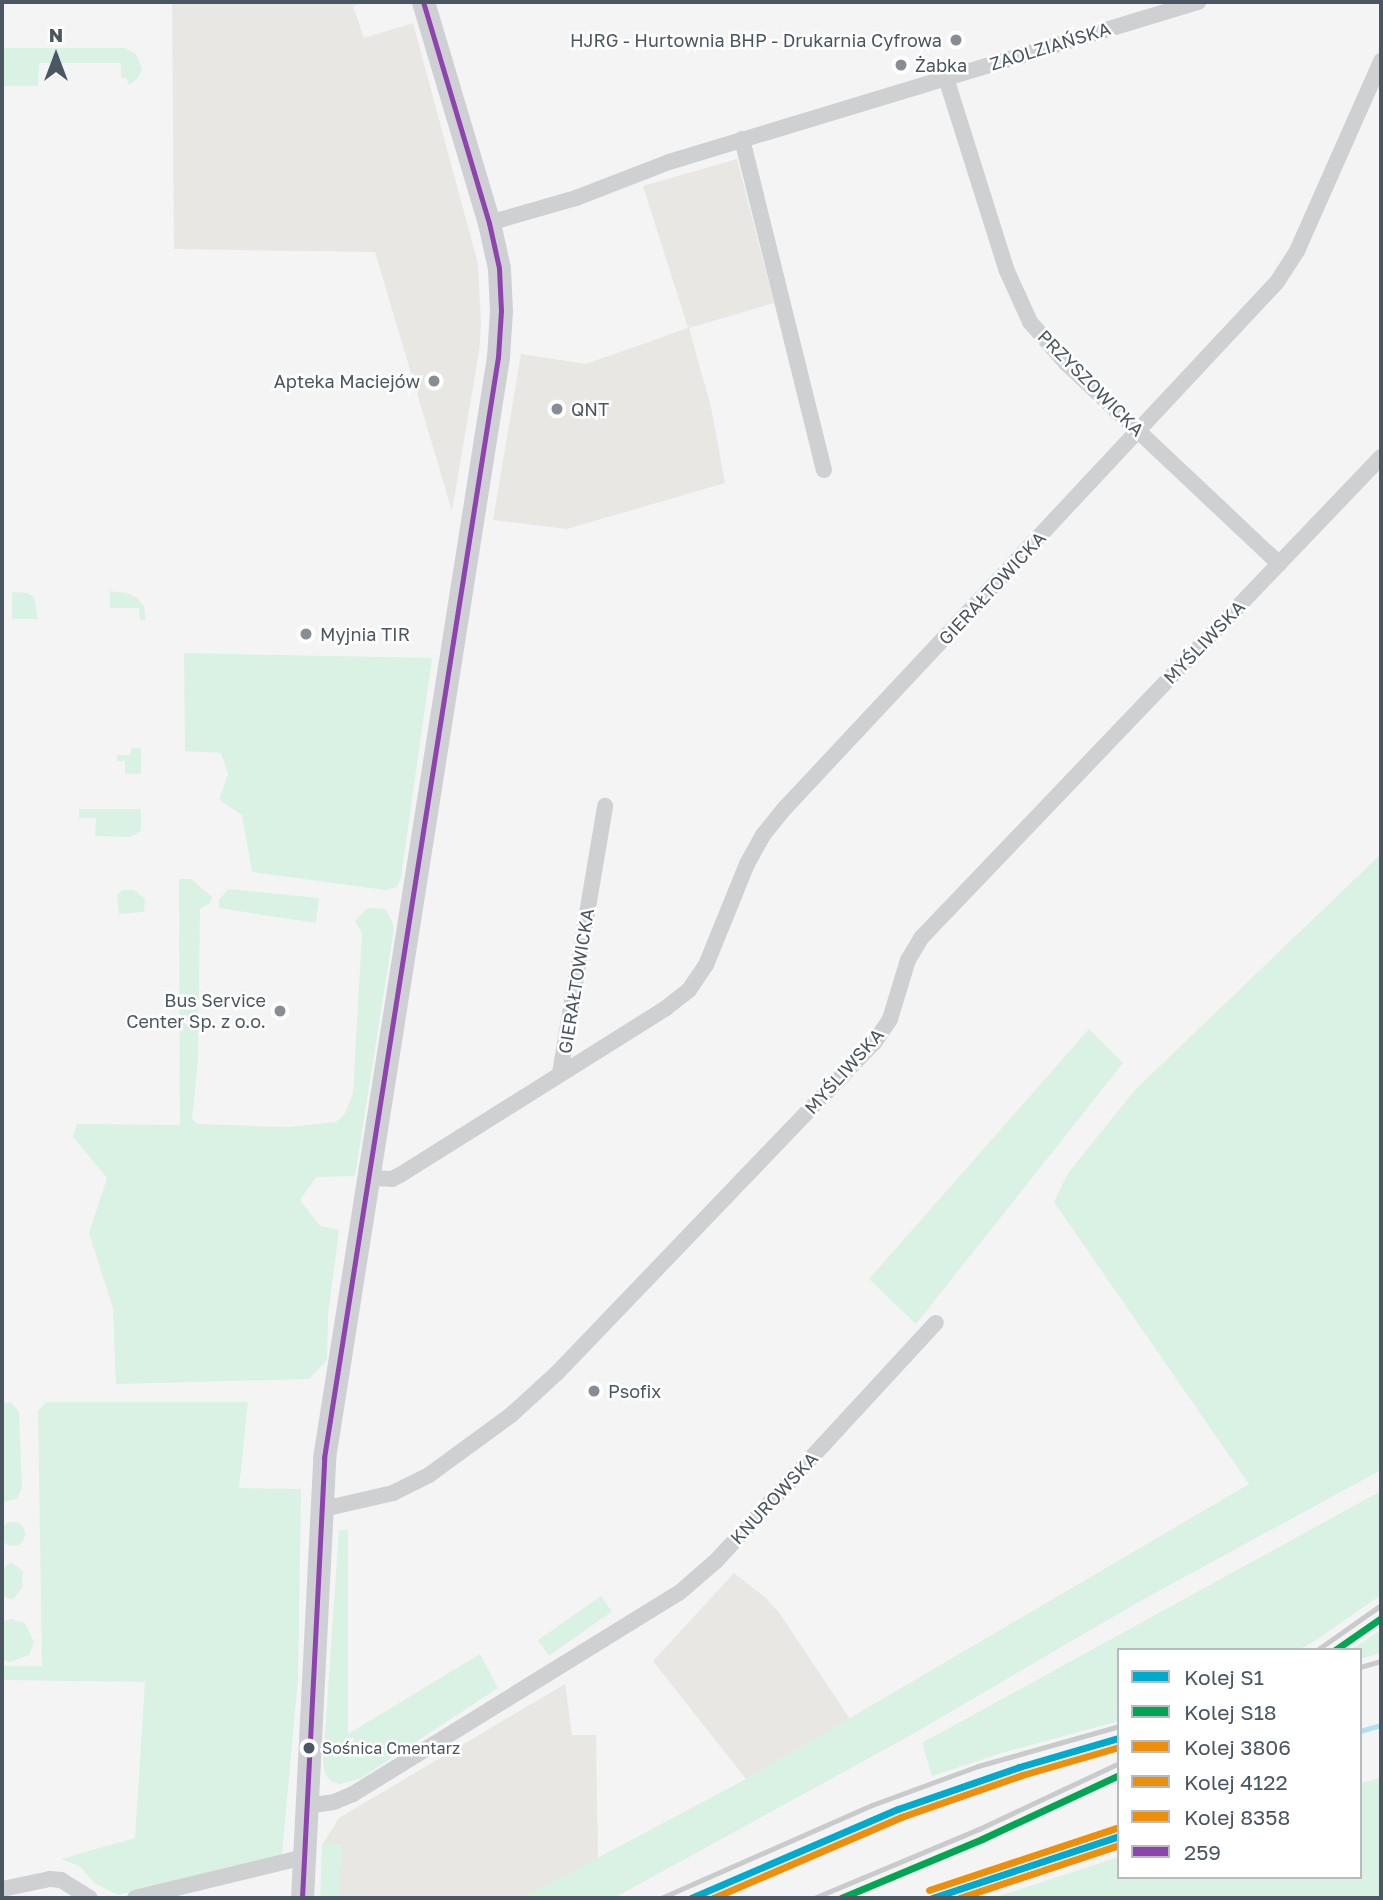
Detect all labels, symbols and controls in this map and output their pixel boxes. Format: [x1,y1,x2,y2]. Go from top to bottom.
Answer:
street label: ZAOLZIAŃSKA [987,17,1113,75]
north arrow [21,21,91,91]
text: N [49,23,63,46]
place label: HJRG - Hurtownia BHP - Drukarnia Cyfrowa [570,29,942,51]
marker: HJRG - Hurtownia BHP - Drukarnia Cyfrowa [948,32,964,48]
place label: Żabka [915,54,967,76]
marker: Żabka [893,57,909,73]
street label: PRZYSZOWICKA [1033,325,1149,441]
place label: Apteka Maciejów [274,370,420,392]
marker: Apteka Maciejów [426,373,442,389]
place label: QNT [571,398,609,420]
marker: QNT [549,401,565,417]
street label: GIERAŁTOWICKA [934,527,1050,649]
street label: MYŚLIWSKA [1159,596,1249,688]
place label: Myjnia TIR [320,623,410,645]
marker: Myjnia TIR [298,626,314,642]
street label: GIERAŁTOWICKA [554,907,598,1055]
place label: Bus Service Center Sp. z o.o. [126,990,266,1032]
marker: Bus Service Center Sp. z o.o. [272,1003,288,1019]
street label: MYŚLIWSKA [800,1024,888,1118]
place label: Psofix [608,1380,661,1402]
marker: Psofix [586,1383,602,1399]
street label: KNUROWSKA [726,1447,822,1549]
legend [1117,1648,1362,1879]
text: Kolej S1 [1184,1664,1264,1690]
text: Kolej S18 [1184,1699,1277,1725]
text: Kolej 3806 [1184,1734,1291,1760]
place label: Sośnica Cmentarz [322,1738,460,1758]
marker: Sośnica Cmentarz [302,1741,316,1755]
text: Kolej 4122 [1184,1769,1288,1795]
text: Kolej 8358 [1184,1804,1290,1830]
text: 259 [1184,1839,1221,1865]

